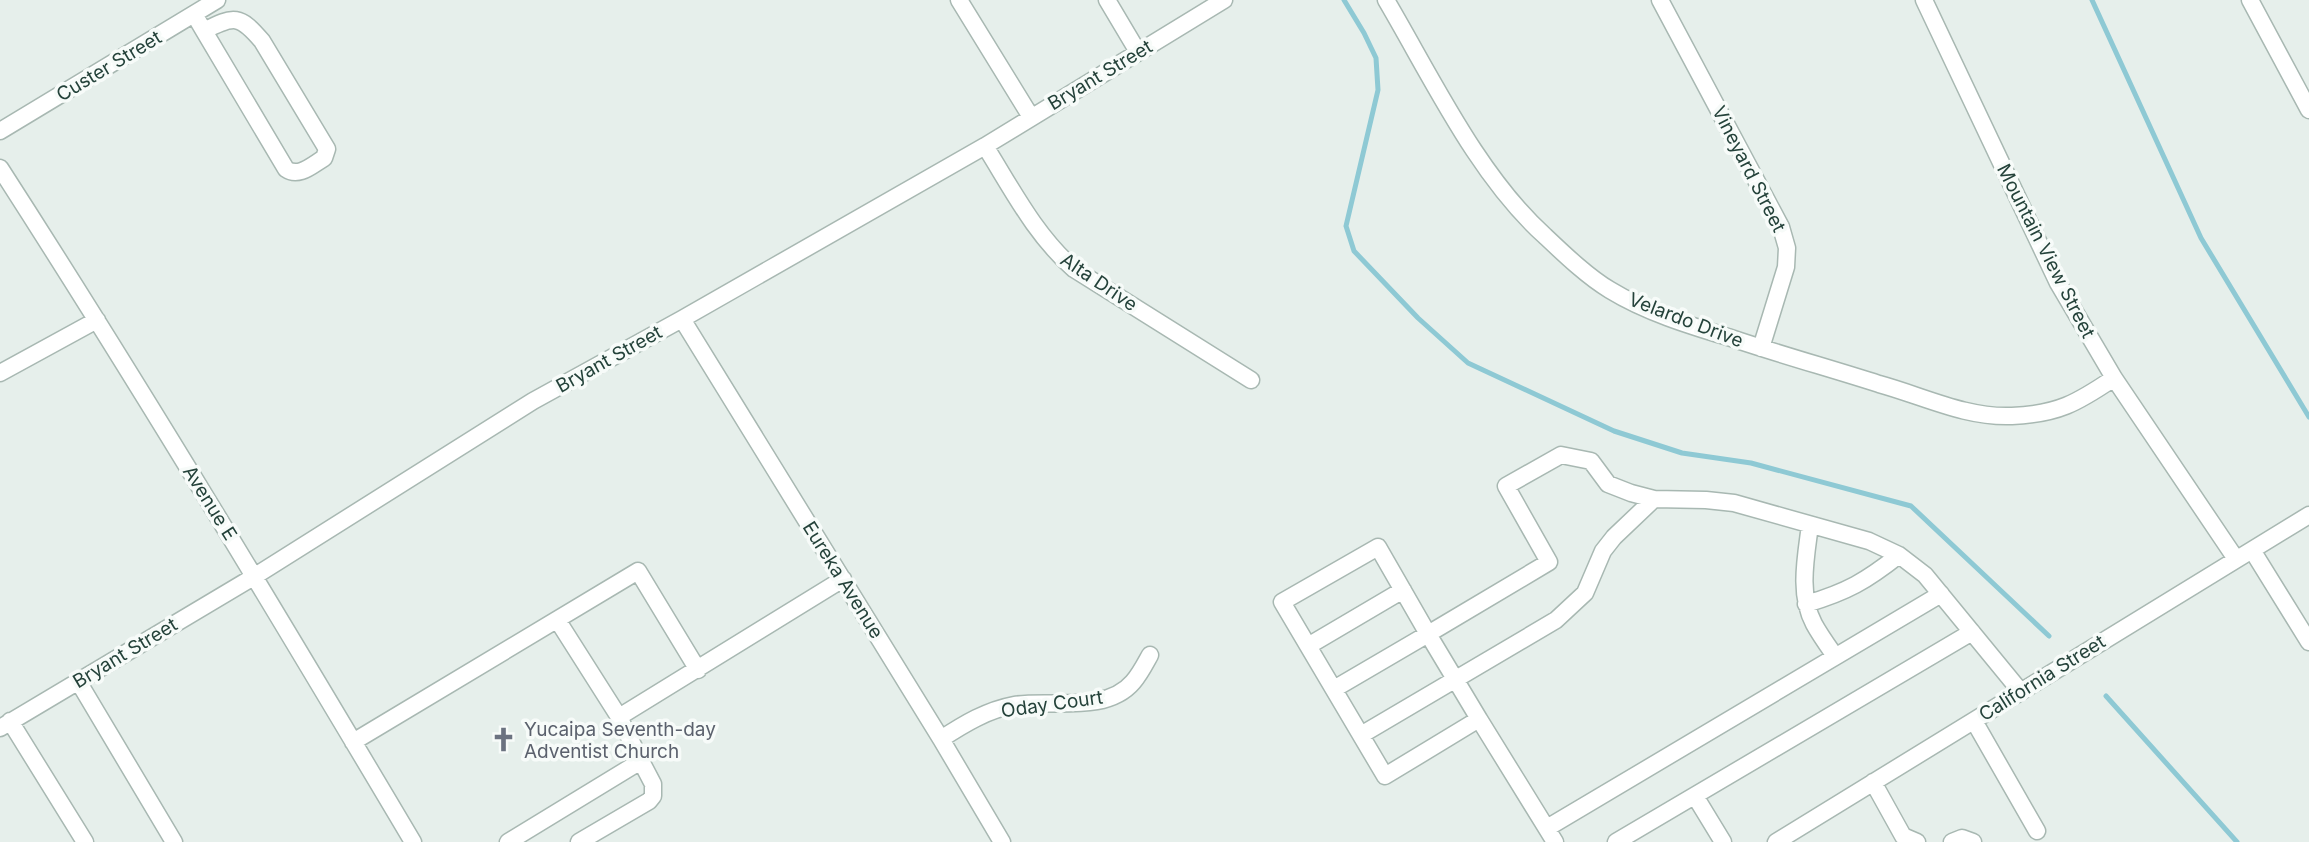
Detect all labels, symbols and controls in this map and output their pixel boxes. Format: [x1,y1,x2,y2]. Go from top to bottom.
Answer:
street label: Custer Street [52,26,166,106]
street label: Bryant Street [1044,35,1156,115]
street label: Vineyard Street [1707,102,1791,236]
street label: Mountain View Street [1992,160,2100,342]
street label: Alta Drive [1056,248,1142,316]
street label: Velardo Drive [1625,288,1747,352]
street label: Bryant Street [552,320,666,398]
street label: Avenue E [178,461,242,545]
street label: Eureka Avenue [798,517,888,643]
street label: Bryant Street [69,613,181,693]
street label: California Street [1975,630,2109,726]
street label: Oday Court [1000,685,1104,723]
place label: Yucaipa Seventh-day Adventist Church [524,718,716,763]
church icon: Yucaipa Seventh-day Adventist Church [490,726,518,754]

